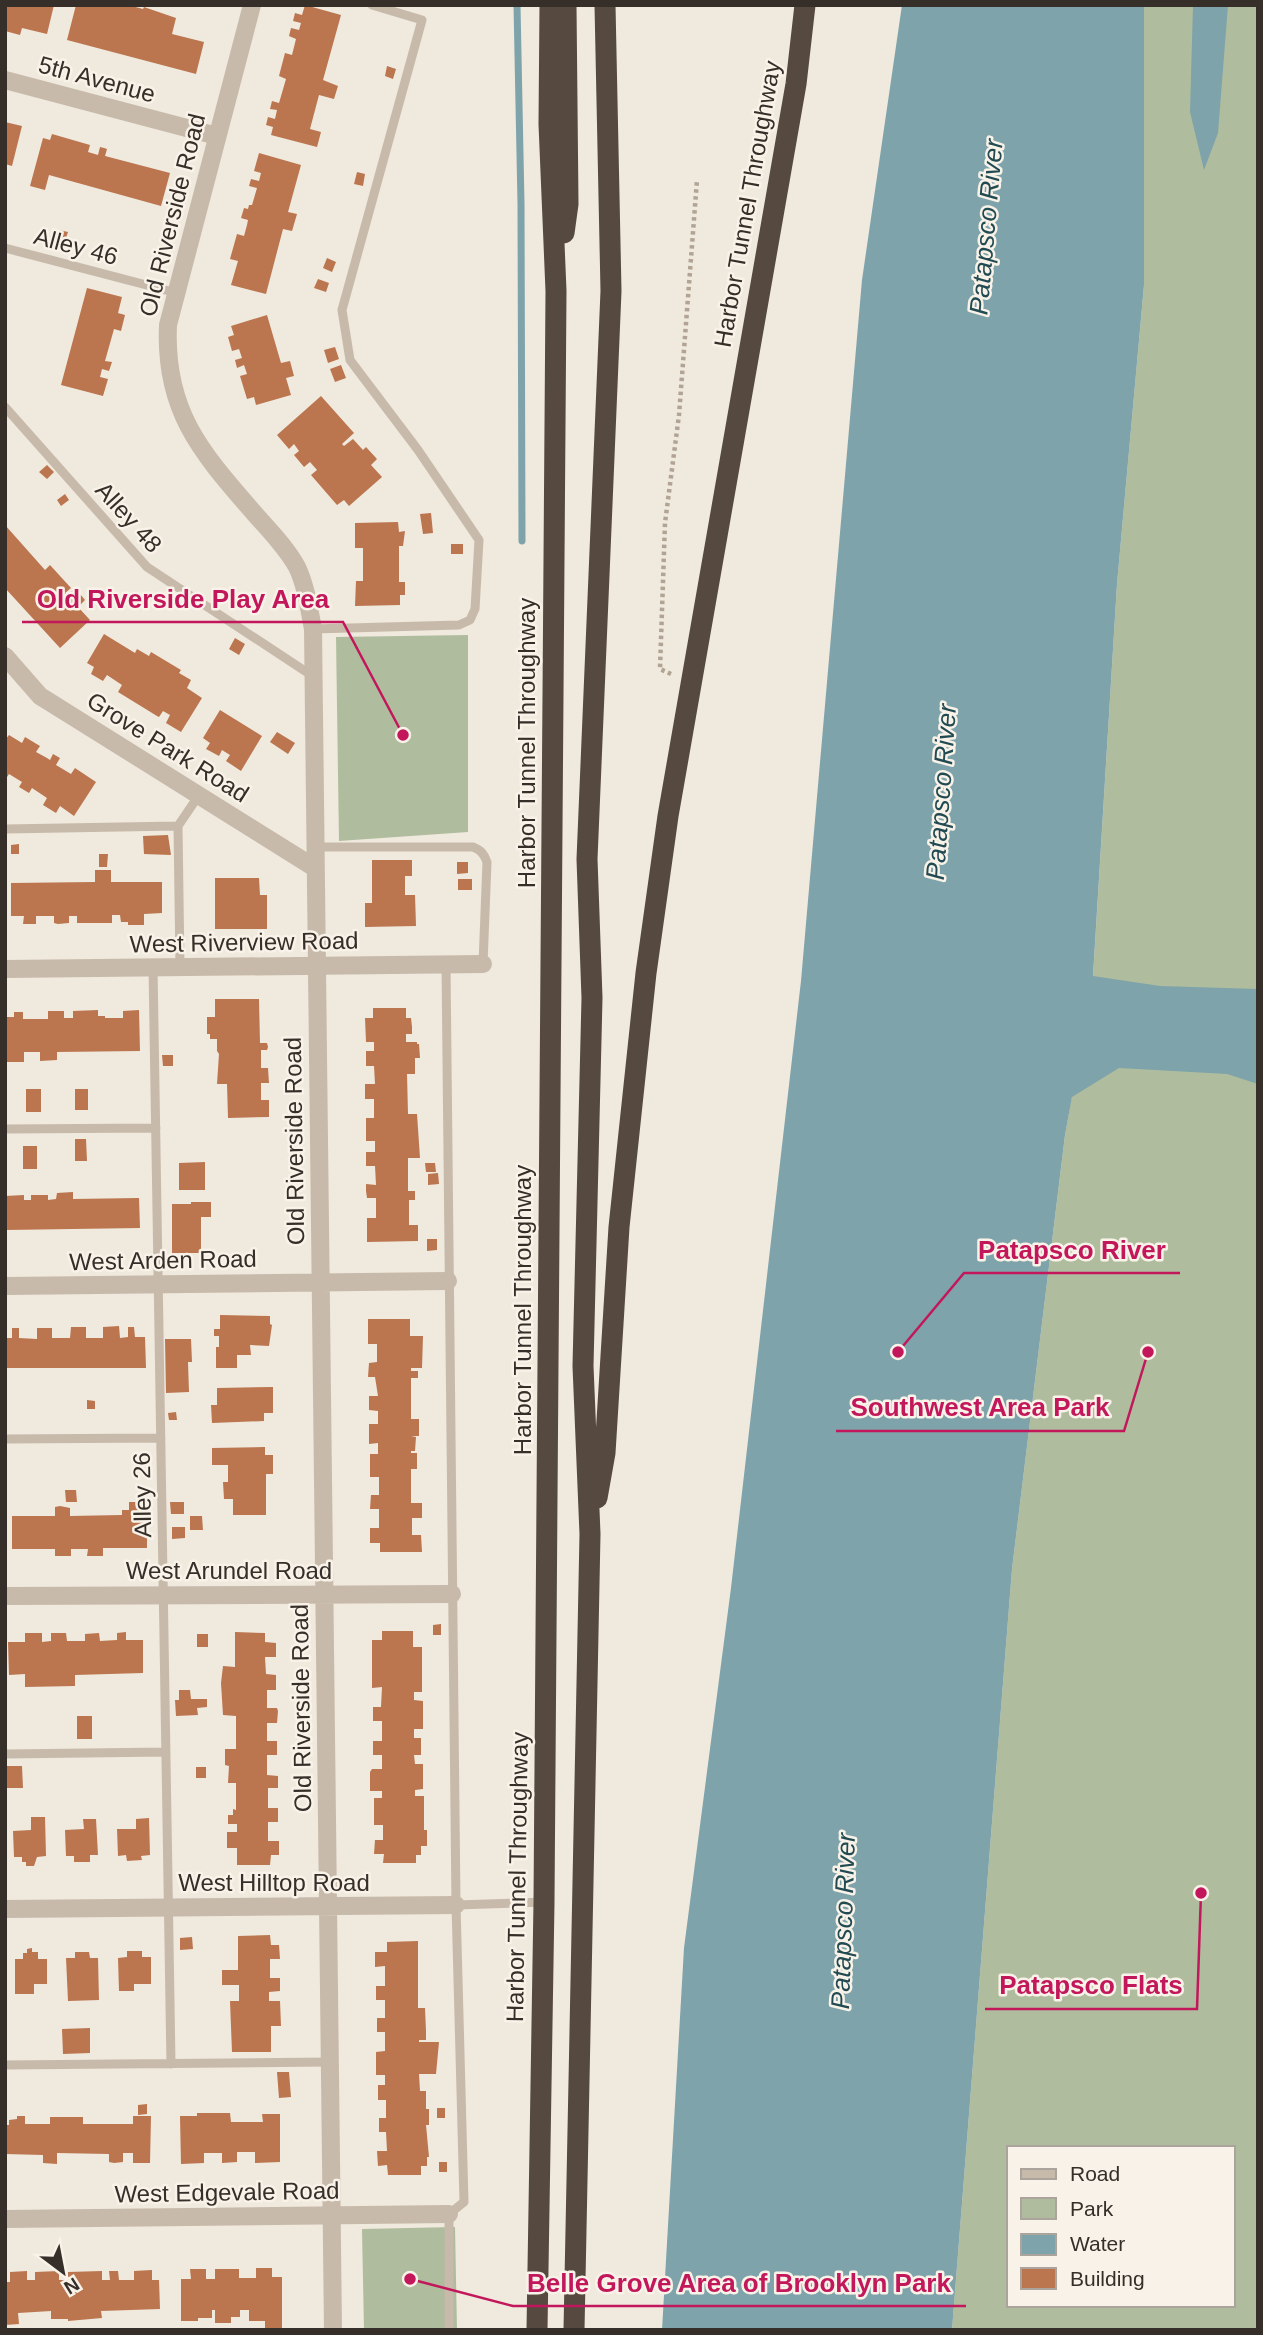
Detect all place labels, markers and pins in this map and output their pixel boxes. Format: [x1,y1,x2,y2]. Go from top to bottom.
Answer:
callout: Old Riverside Play Area [22,575,343,622]
callout: Patapsco River [964,1226,1180,1273]
callout: Southwest Area Park [836,1384,1124,1431]
callout: Patapsco Flats [985,1962,1197,2009]
callout: Belle Grove Area of Brooklyn Park [513,2259,966,2306]

